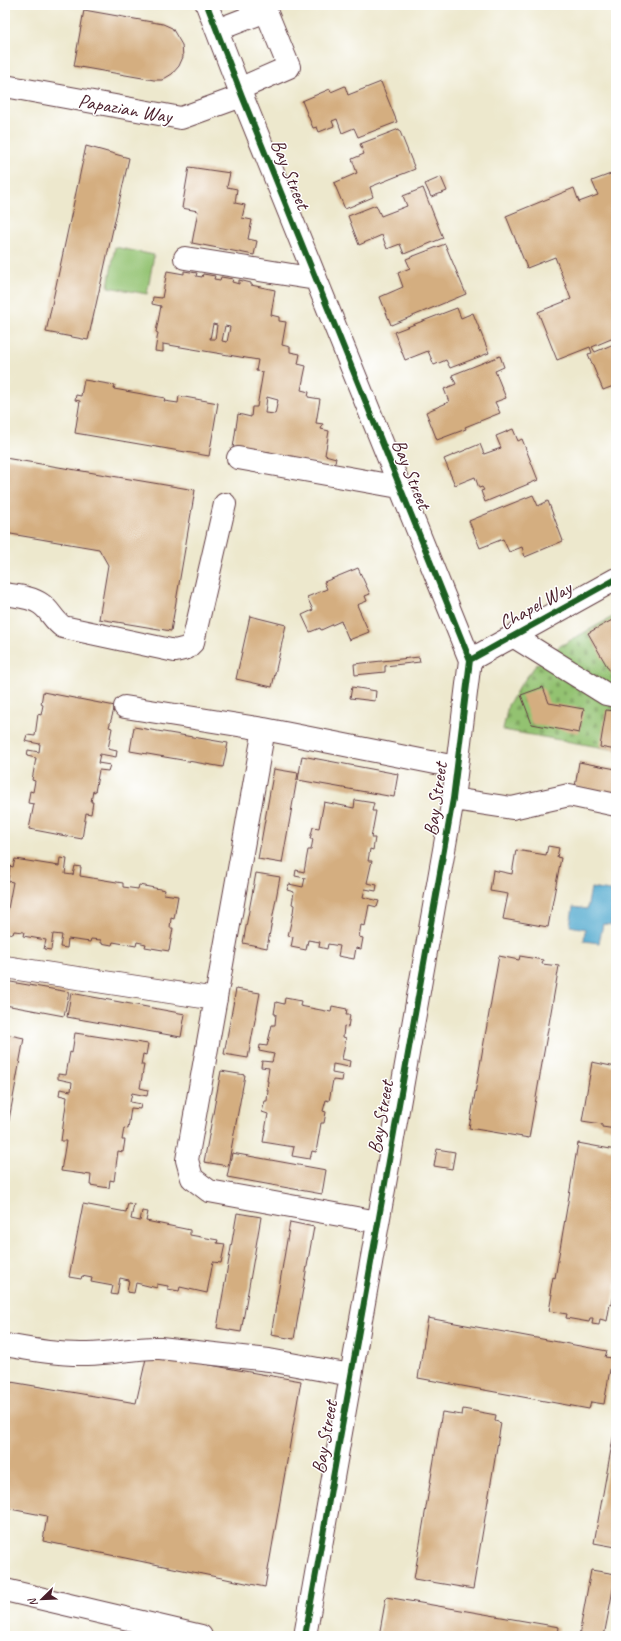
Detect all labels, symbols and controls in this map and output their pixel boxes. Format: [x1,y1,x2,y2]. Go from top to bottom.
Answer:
street label: Papazian Way [76,88,176,129]
street label: Bay Street [265,135,317,215]
street label: Bay Street [386,435,438,515]
street label: Chapel Way [495,574,578,636]
street label: Bay Street [418,759,453,837]
street label: Bay Street [362,1076,400,1155]
street label: Bay Street [306,1396,344,1475]
north arrow [22,1579,62,1619]
text: N [24,1595,41,1609]

